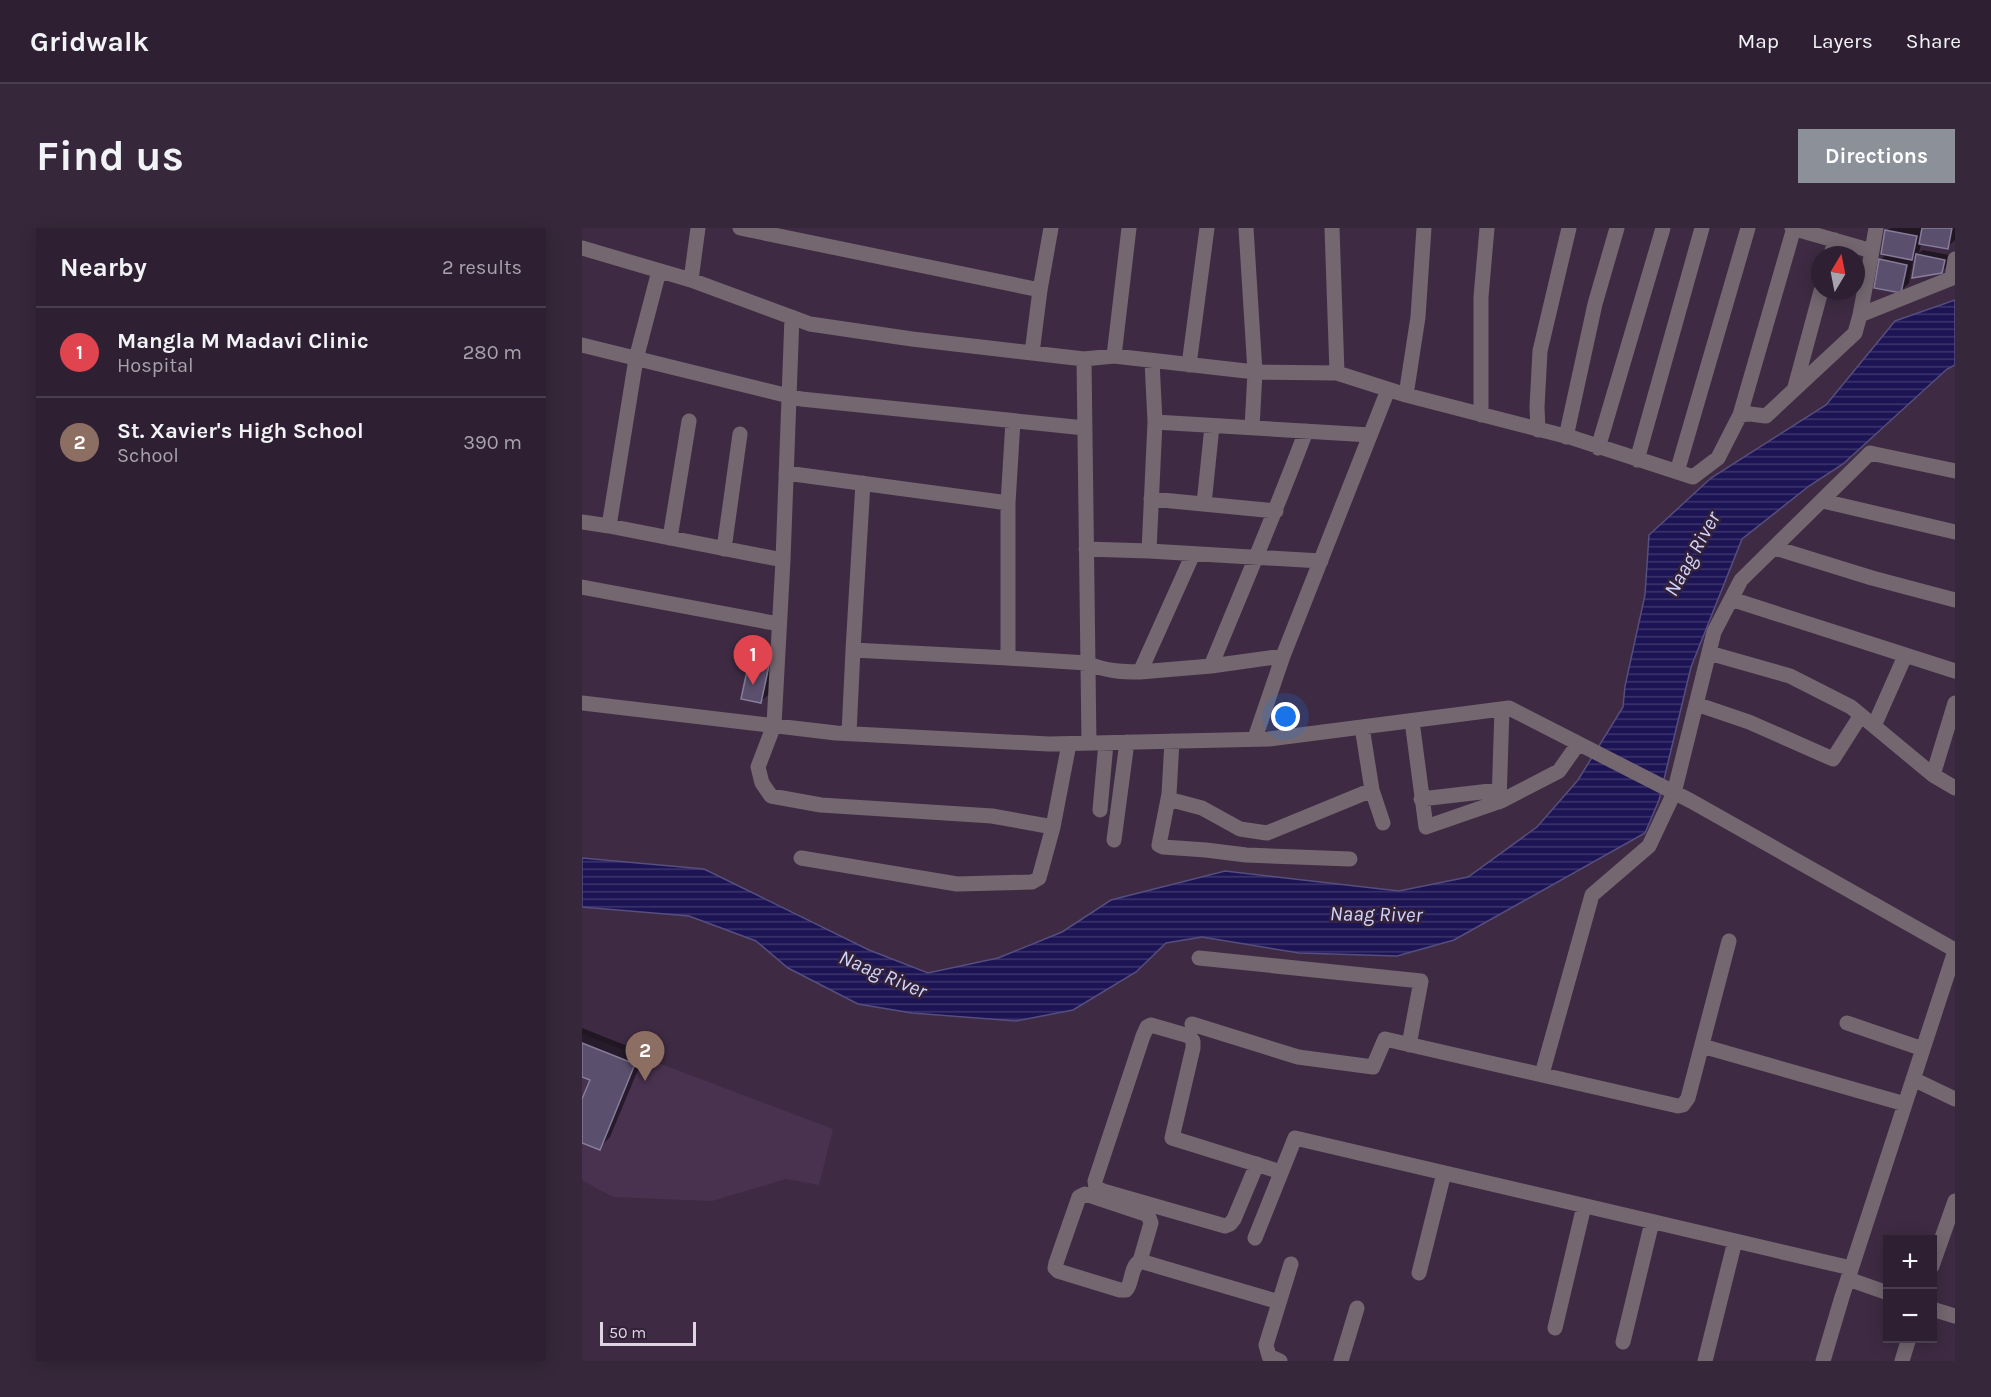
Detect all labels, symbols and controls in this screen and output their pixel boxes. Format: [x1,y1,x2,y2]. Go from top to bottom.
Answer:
text: Gridwalk [30,25,149,58]
text: Map [1737,29,1779,53]
text: Layers [1812,29,1873,53]
text: Share [1906,29,1961,53]
button: Directions [1798,129,1955,183]
text: Find us [36,131,184,181]
north arrow [1811,246,1865,300]
text: Nearby [60,252,147,283]
text: 2 results [442,256,522,279]
text: Mangla M Madavi Clinic [117,328,369,354]
text: 1 [76,341,83,364]
text: 280 m [463,341,522,364]
text: Hospital [117,354,194,377]
text: St. Xavier's High School [117,418,364,444]
text: 2 [73,431,86,454]
text: 390 m [463,431,522,454]
text: School [117,444,179,467]
water label: Naag River [1659,507,1725,600]
pin: 1 [734,636,772,685]
your location [1271,702,1300,731]
water label: Naag River [1329,901,1423,927]
water label: Naag River [836,945,931,1004]
pin: 2 [626,1032,664,1081]
map controls [1883,1235,1937,1343]
button: + [1883,1235,1937,1289]
button: − [1883,1289,1937,1343]
scale bar [600,1319,696,1346]
text: 50 m [609,1323,646,1342]

